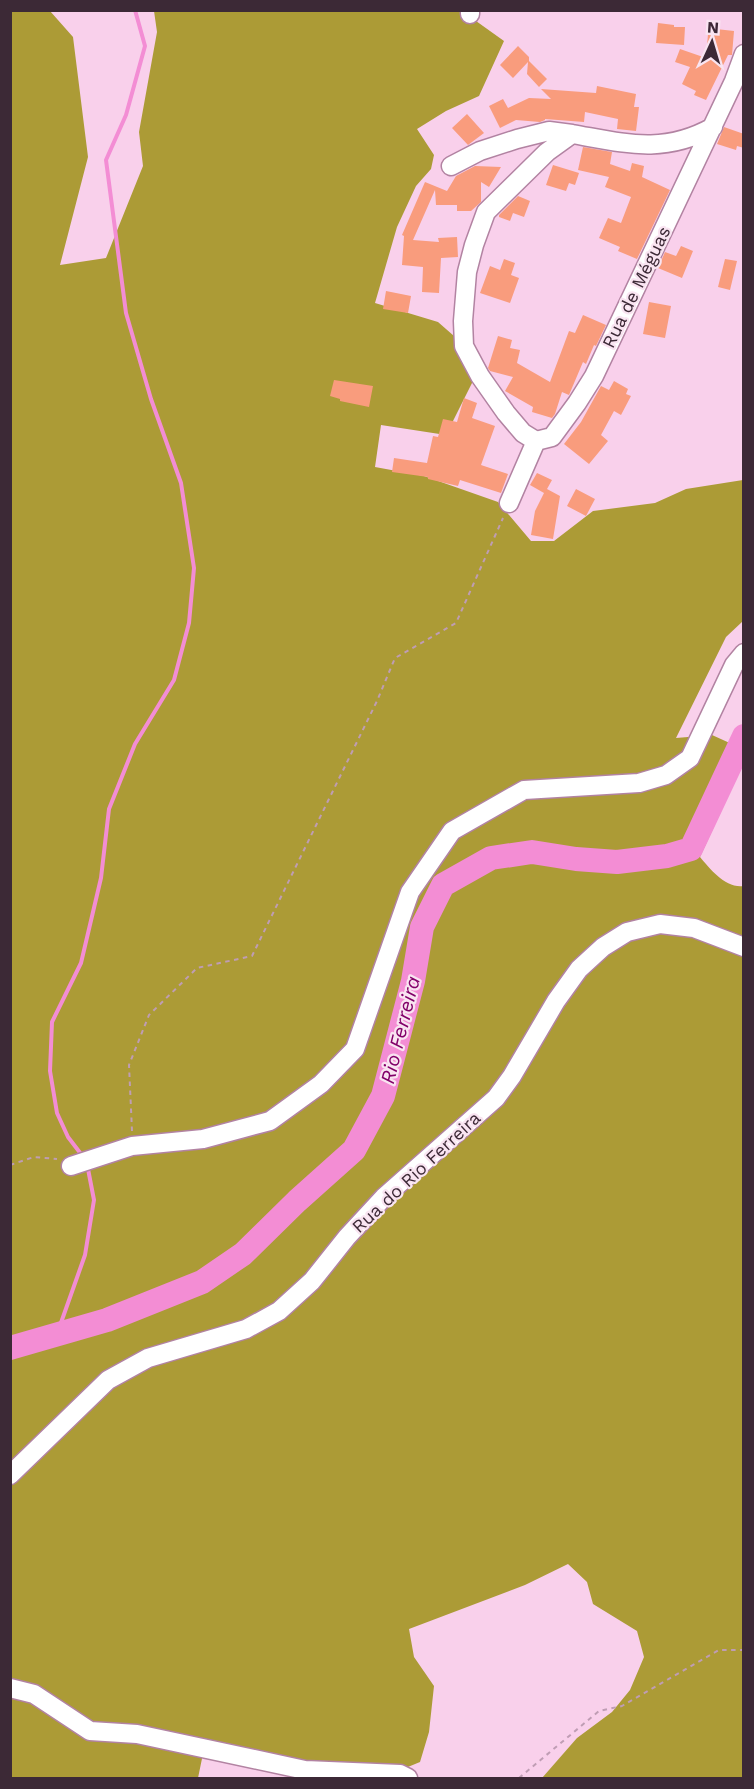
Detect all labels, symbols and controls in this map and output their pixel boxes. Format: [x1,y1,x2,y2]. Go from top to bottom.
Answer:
north arrow [682,12,742,72]
text: N [706,18,720,37]
street label: Rua de Méguas [598,223,674,351]
water label: Rio Ferreira [375,974,425,1086]
street label: Rua do Rio Ferreira [347,1107,485,1237]

